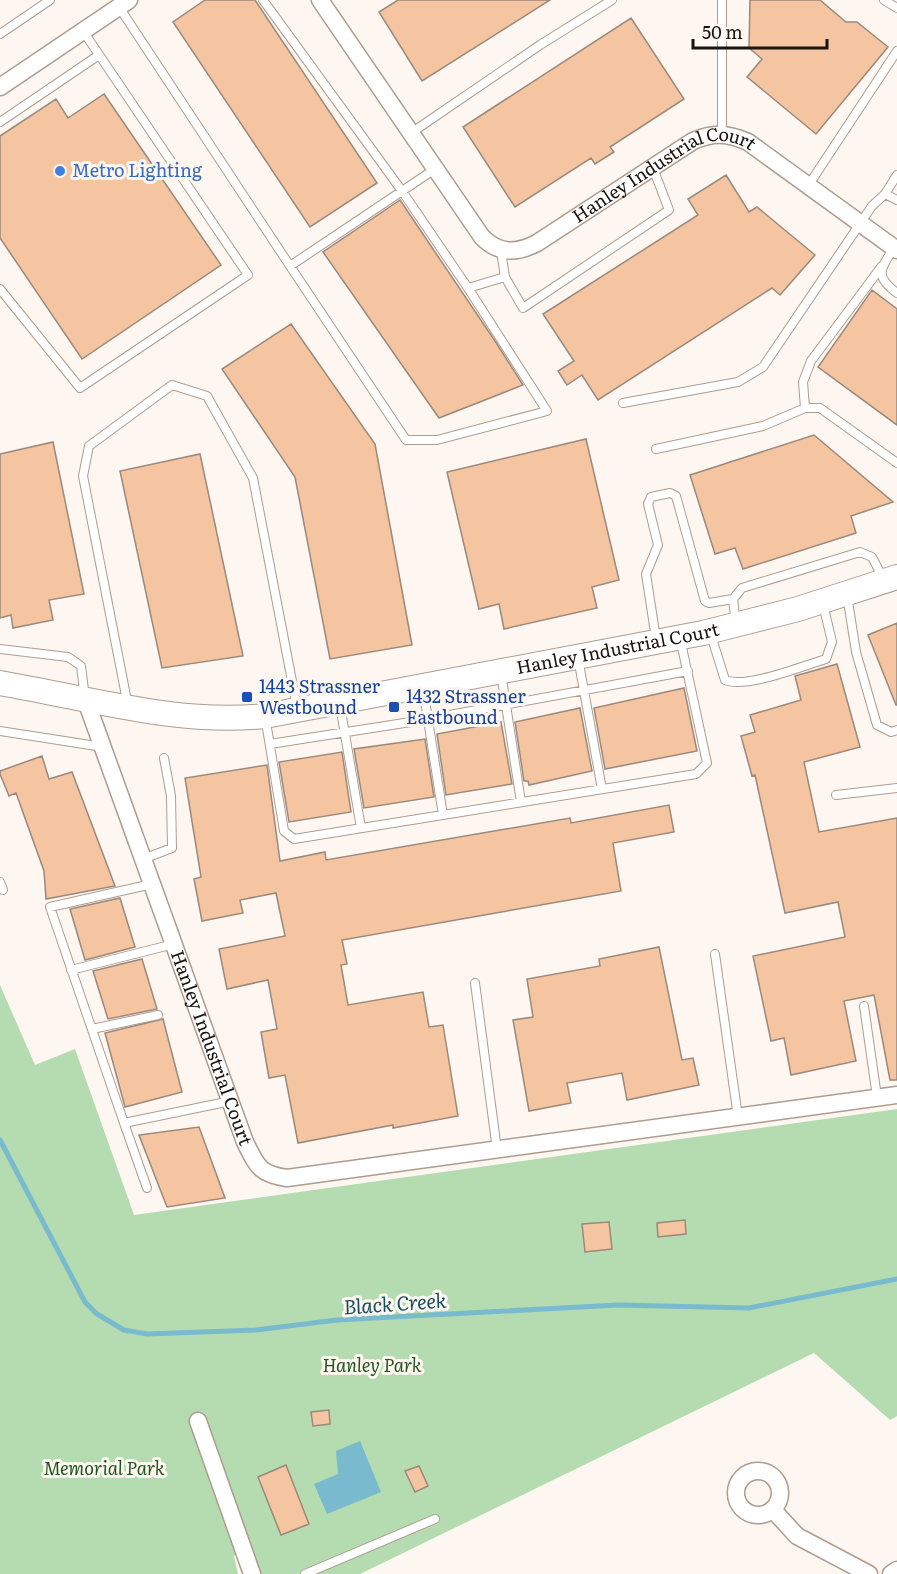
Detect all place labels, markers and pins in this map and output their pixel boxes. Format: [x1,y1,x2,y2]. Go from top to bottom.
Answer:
place label: Metro Lighting [72,156,203,183]
marker: Metro Lighting [53,164,67,178]
place label: 1443 Strassner Westbound [259,672,381,720]
place label: 1432 Strassner Eastbound [406,682,526,730]
marker: 1443 Strassner Westbound [240,690,254,704]
marker: 1432 Strassner Eastbound [387,700,401,714]

